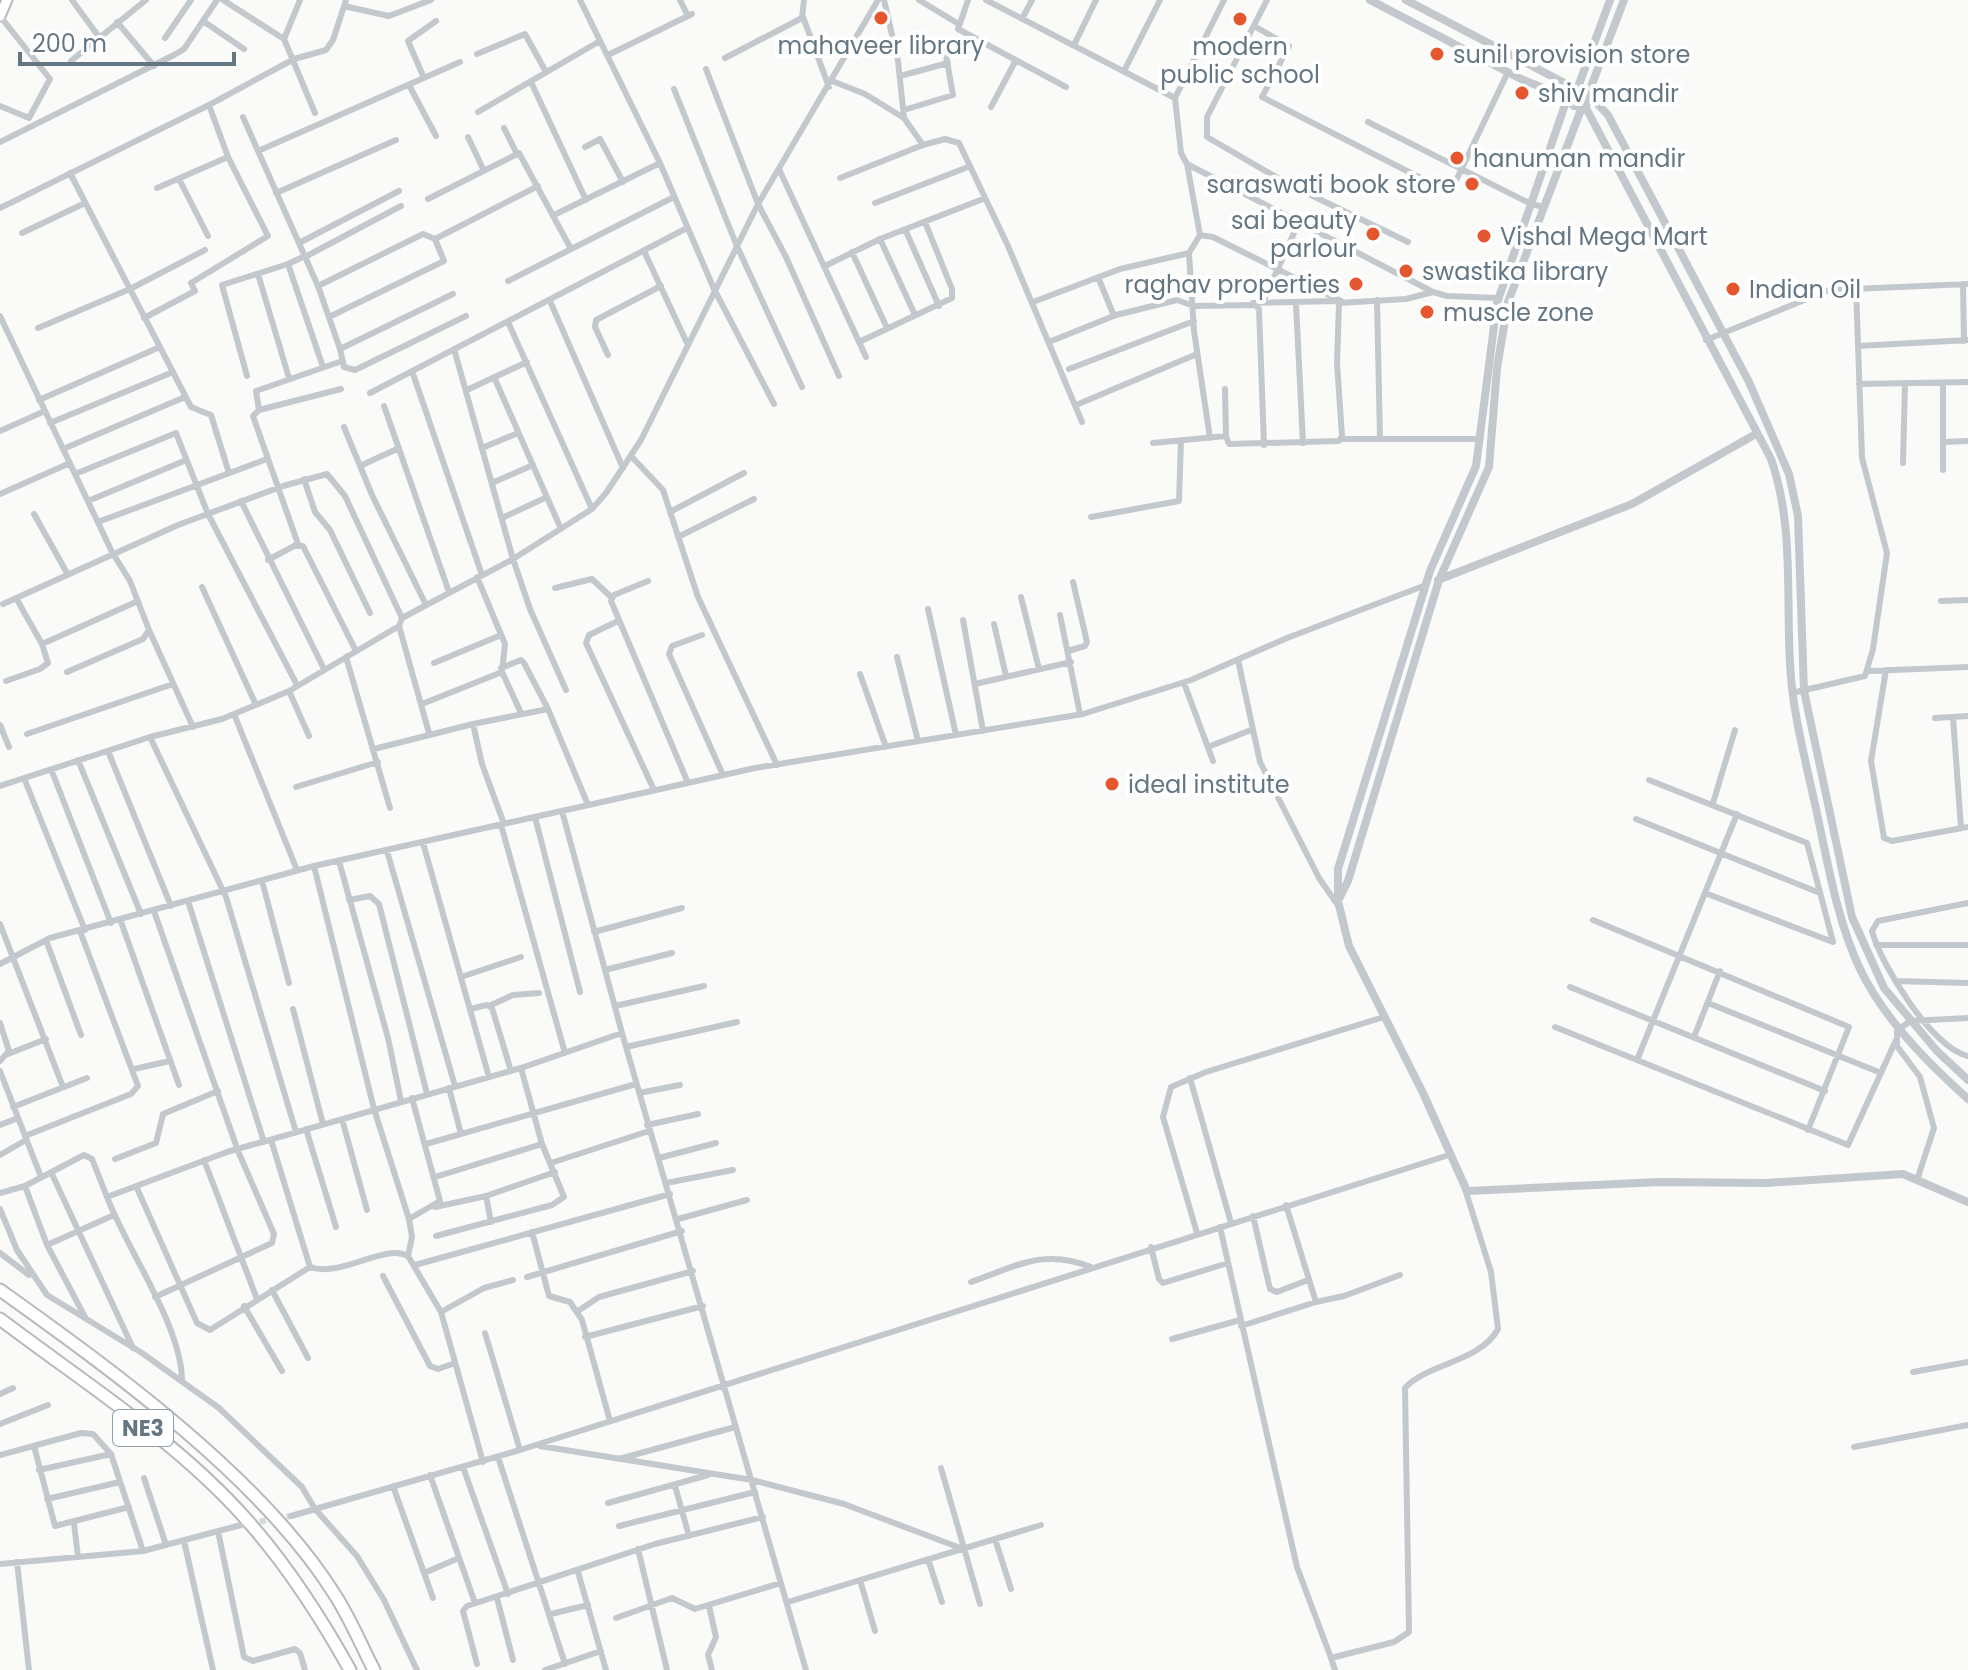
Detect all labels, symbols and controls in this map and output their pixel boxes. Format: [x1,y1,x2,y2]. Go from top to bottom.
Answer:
marker: mahaveer library [872,9,890,27]
marker: modern public school [1231,10,1249,28]
scale bar [20,16,234,66]
text: 200 m [32,27,107,60]
place label: mahaveer library [778,29,985,62]
place label: modern public school [1160,30,1320,91]
place label: sunil provision store [1453,38,1690,71]
marker: sunil provision store [1428,45,1446,63]
place label: shiv mandir [1538,77,1679,110]
marker: shiv mandir [1513,84,1531,102]
place label: hanuman mandir [1473,142,1685,175]
marker: hanuman mandir [1448,149,1466,167]
place label: saraswati book store [1206,168,1456,201]
marker: saraswati book store [1463,175,1481,193]
place label: sai beauty parlour [1231,204,1357,265]
place label: Vishal Mega Mart [1500,220,1708,253]
marker: sai beauty parlour [1364,225,1382,243]
marker: Vishal Mega Mart [1475,227,1493,245]
place label: swastika library [1422,255,1609,288]
marker: swastika library [1397,262,1415,280]
place label: raghav properties [1125,268,1340,301]
place label: Indian Oil [1749,273,1861,306]
marker: raghav properties [1347,275,1365,293]
marker: Indian Oil [1724,280,1742,298]
place label: muscle zone [1443,296,1594,329]
marker: muscle zone [1418,303,1436,321]
place label: ideal institute [1128,768,1290,801]
marker: ideal institute [1103,775,1121,793]
road number: NE3 [113,1410,173,1446]

